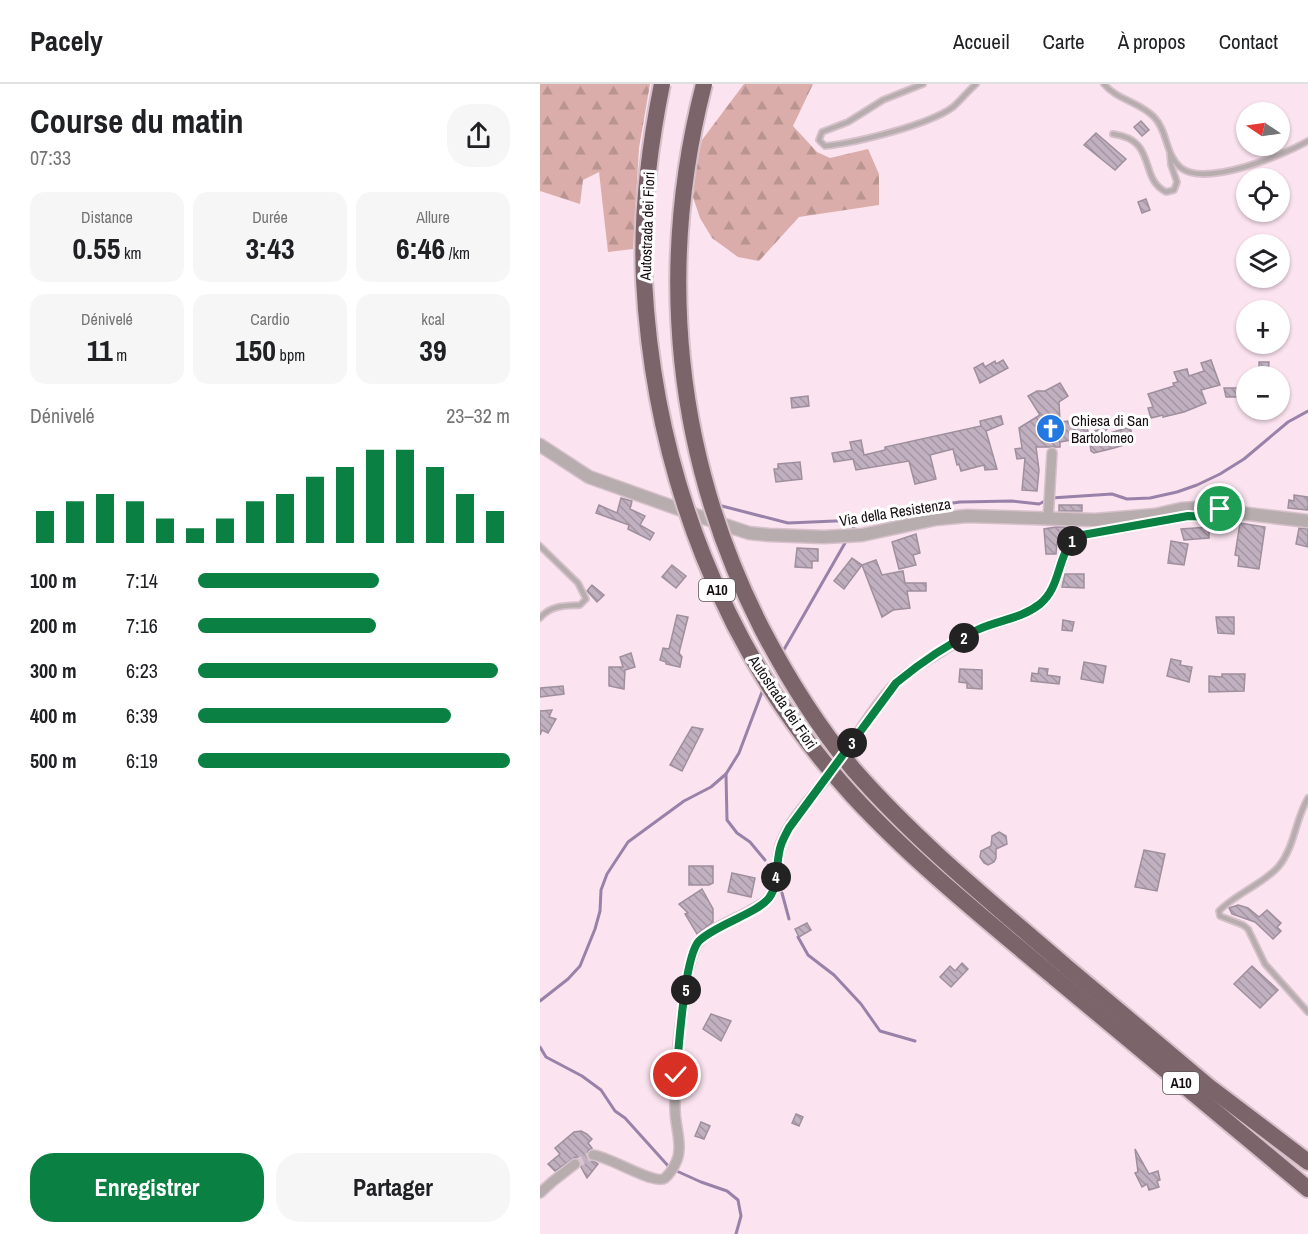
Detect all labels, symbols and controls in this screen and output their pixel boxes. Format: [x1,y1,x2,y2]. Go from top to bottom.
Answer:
text: Pacely [30,22,103,60]
text: Accueil [953,27,1010,56]
text: Carte [1043,27,1085,56]
text: À propos [1118,27,1186,56]
text: Contact [1219,27,1278,56]
text: Course du matin [30,99,244,143]
north arrow [1236,102,1290,156]
map controls [1236,102,1290,420]
button: share [447,104,510,167]
text: 07:33 [30,144,71,171]
button: locate [1236,168,1290,222]
street label: Autostrada dei Fiori [635,171,659,282]
text: Distance [81,206,133,228]
text: Durée [252,206,288,228]
text: Allure [416,206,450,228]
text: 0.55 [72,228,120,268]
text: 3:43 [245,228,295,268]
text: 6:46 [396,228,445,268]
button: layers [1236,234,1290,288]
text: km [120,242,142,264]
text: /km [445,242,470,264]
button: + [1236,300,1290,354]
text: Dénivelé [81,308,133,330]
text: Cardio [250,308,290,330]
text: kcal [421,308,445,330]
text: 11 [87,330,113,370]
text: 150 [235,330,276,370]
text: 39 [419,330,447,370]
text: m [113,344,127,366]
text: bpm [276,344,305,366]
button: − [1236,366,1290,420]
text: Dénivelé [30,402,95,429]
text: 23–32 m [446,402,510,429]
place label: Chiesa di San Bartolomeo [1071,410,1149,448]
church icon: Chiesa di San Bartolomeo [1034,413,1066,445]
pin [1194,483,1245,534]
icon: arrive [1203,492,1236,525]
street label: Via della Resistenza [838,493,952,531]
pin: 1 [1057,526,1087,556]
text: 1 [1068,530,1076,552]
text: 100 m [30,567,77,594]
text: 7:14 [126,567,158,594]
road number: A10 [699,579,735,601]
text: 200 m [30,612,77,639]
text: 7:16 [126,612,158,639]
pin: 2 [949,623,979,653]
text: 2 [960,627,968,649]
street label: Autostrada dei Fiori [743,650,822,753]
text: 300 m [30,657,77,684]
text: 6:23 [126,657,158,684]
text: 400 m [30,702,77,729]
text: 6:39 [126,702,158,729]
pin: 3 [837,728,867,758]
text: 3 [848,732,856,754]
text: 500 m [30,747,77,774]
text: 6:19 [126,747,158,774]
pin: 4 [761,862,791,892]
text: 4 [772,866,780,888]
pin: 5 [671,975,701,1005]
text: 5 [682,979,690,1001]
pin [650,1049,701,1100]
icon: check [659,1058,692,1091]
road number: A10 [1163,1072,1199,1094]
button: Enregistrer [30,1153,264,1222]
button: Partager [276,1153,510,1222]

